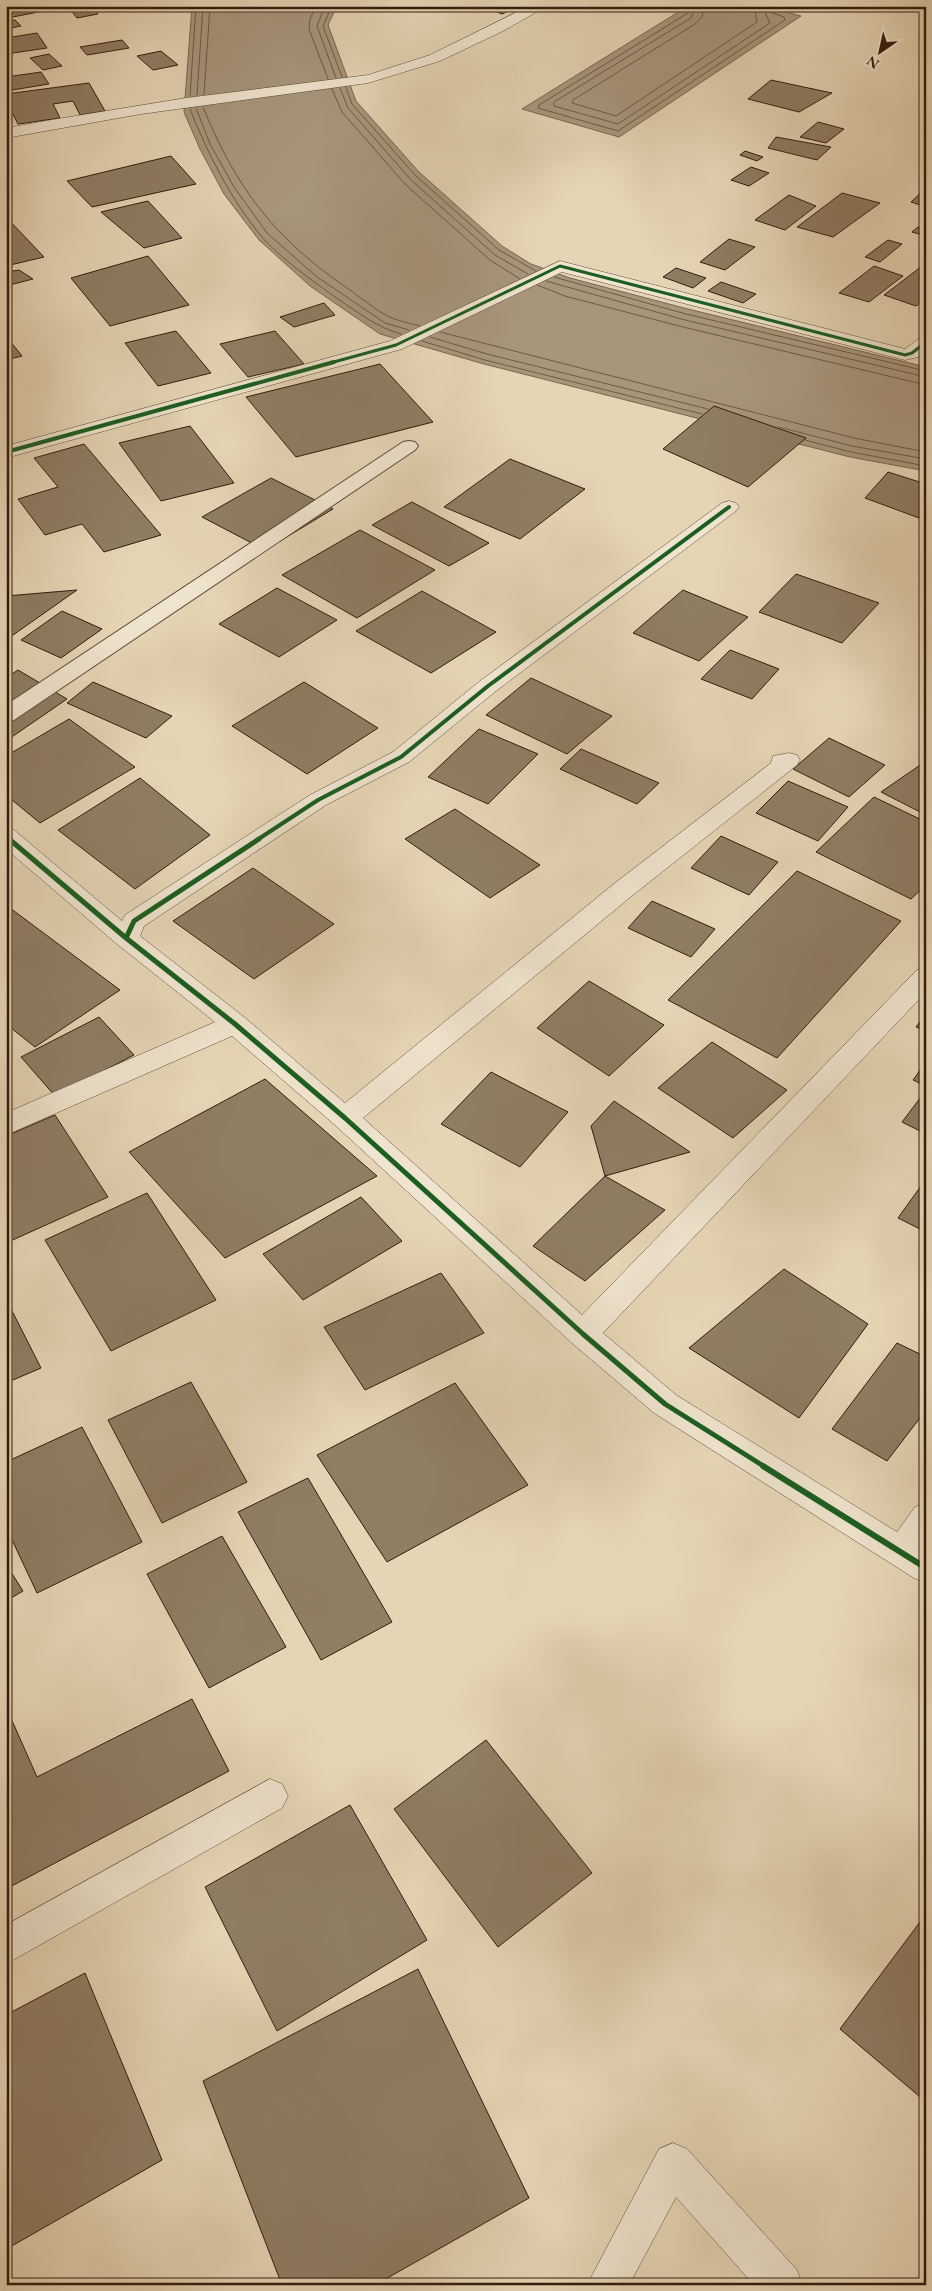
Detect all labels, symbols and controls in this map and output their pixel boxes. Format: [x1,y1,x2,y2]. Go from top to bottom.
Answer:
north arrow [854,28,904,78]
text: N [862,52,882,73]

